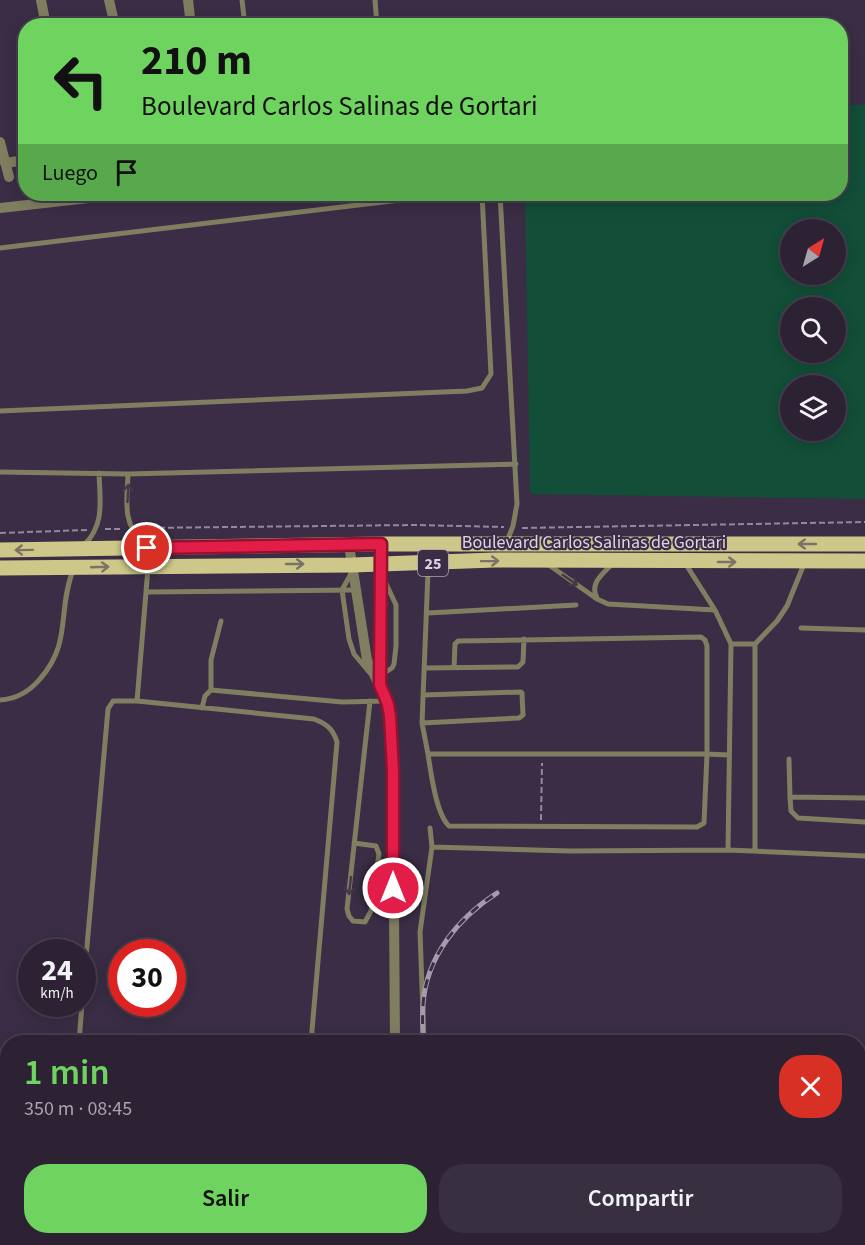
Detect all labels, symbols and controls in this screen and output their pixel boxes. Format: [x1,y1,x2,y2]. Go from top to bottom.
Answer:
text: 210 m [141,31,252,91]
icon: left [42,42,120,120]
text: Boulevard Carlos Salinas de Gortari [141,87,538,126]
icon: arrive [110,156,143,189]
text: Luego [42,157,98,189]
north arrow [780,219,846,285]
map controls [780,219,846,441]
button: search [780,297,846,363]
button: layers [780,375,846,441]
one-way arrow [122,483,133,503]
pin [121,522,172,573]
street label: Boulevard Carlos Salinas de Gortari [462,530,726,555]
icon: arrive [130,531,163,564]
one-way arrow [797,538,817,550]
one-way arrow [14,544,34,556]
road number: 25 [418,550,448,576]
one-way arrow [480,555,500,566]
one-way arrow [717,556,737,568]
one-way arrow [285,558,305,570]
one-way arrow [90,562,110,573]
one-way arrow [562,574,578,586]
position arrow [361,856,425,920]
one-way arrow [344,875,355,895]
speed limit sign: 30 [108,939,186,1017]
text: 24 [41,949,73,992]
text: km/h [40,983,74,1004]
text: 1 min [24,1047,110,1098]
button: close [779,1055,842,1118]
text: 350 m · 08:45 [24,1095,132,1123]
button: Salir [24,1164,427,1233]
button: Compartir [439,1164,842,1233]

